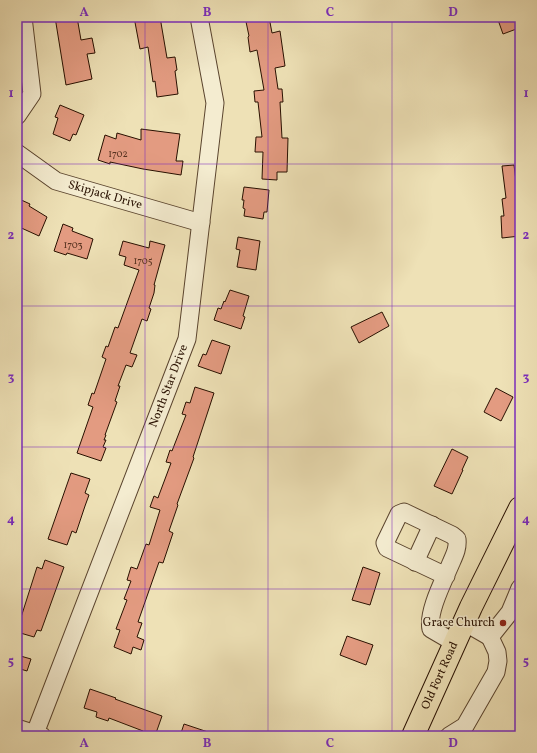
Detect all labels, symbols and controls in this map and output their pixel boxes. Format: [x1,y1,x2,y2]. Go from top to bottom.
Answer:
text: A [79,4,89,22]
text: B [203,4,212,22]
text: C [326,4,334,22]
text: D [448,4,458,22]
text: 1 [8,85,14,103]
text: 1 [523,85,529,103]
house number: 1702 [108,147,128,161]
street label: Skipjack Drive [66,177,144,214]
text: 2 [8,227,15,245]
text: 2 [523,227,530,245]
house number: 1703 [63,238,83,252]
house number: 1705 [133,254,153,268]
street label: North Star Drive [146,342,192,430]
text: 3 [8,369,15,387]
text: 3 [523,369,530,387]
text: 4 [7,511,15,529]
text: 4 [522,511,530,529]
place label: Grace Church [423,615,495,631]
marker: Grace Church [498,618,508,628]
street label: Old Fort Road [418,639,462,712]
text: 5 [8,653,14,671]
text: 5 [523,653,529,671]
text: A [79,735,89,753]
text: B [203,735,212,753]
text: C [326,735,334,753]
text: D [448,735,458,753]

